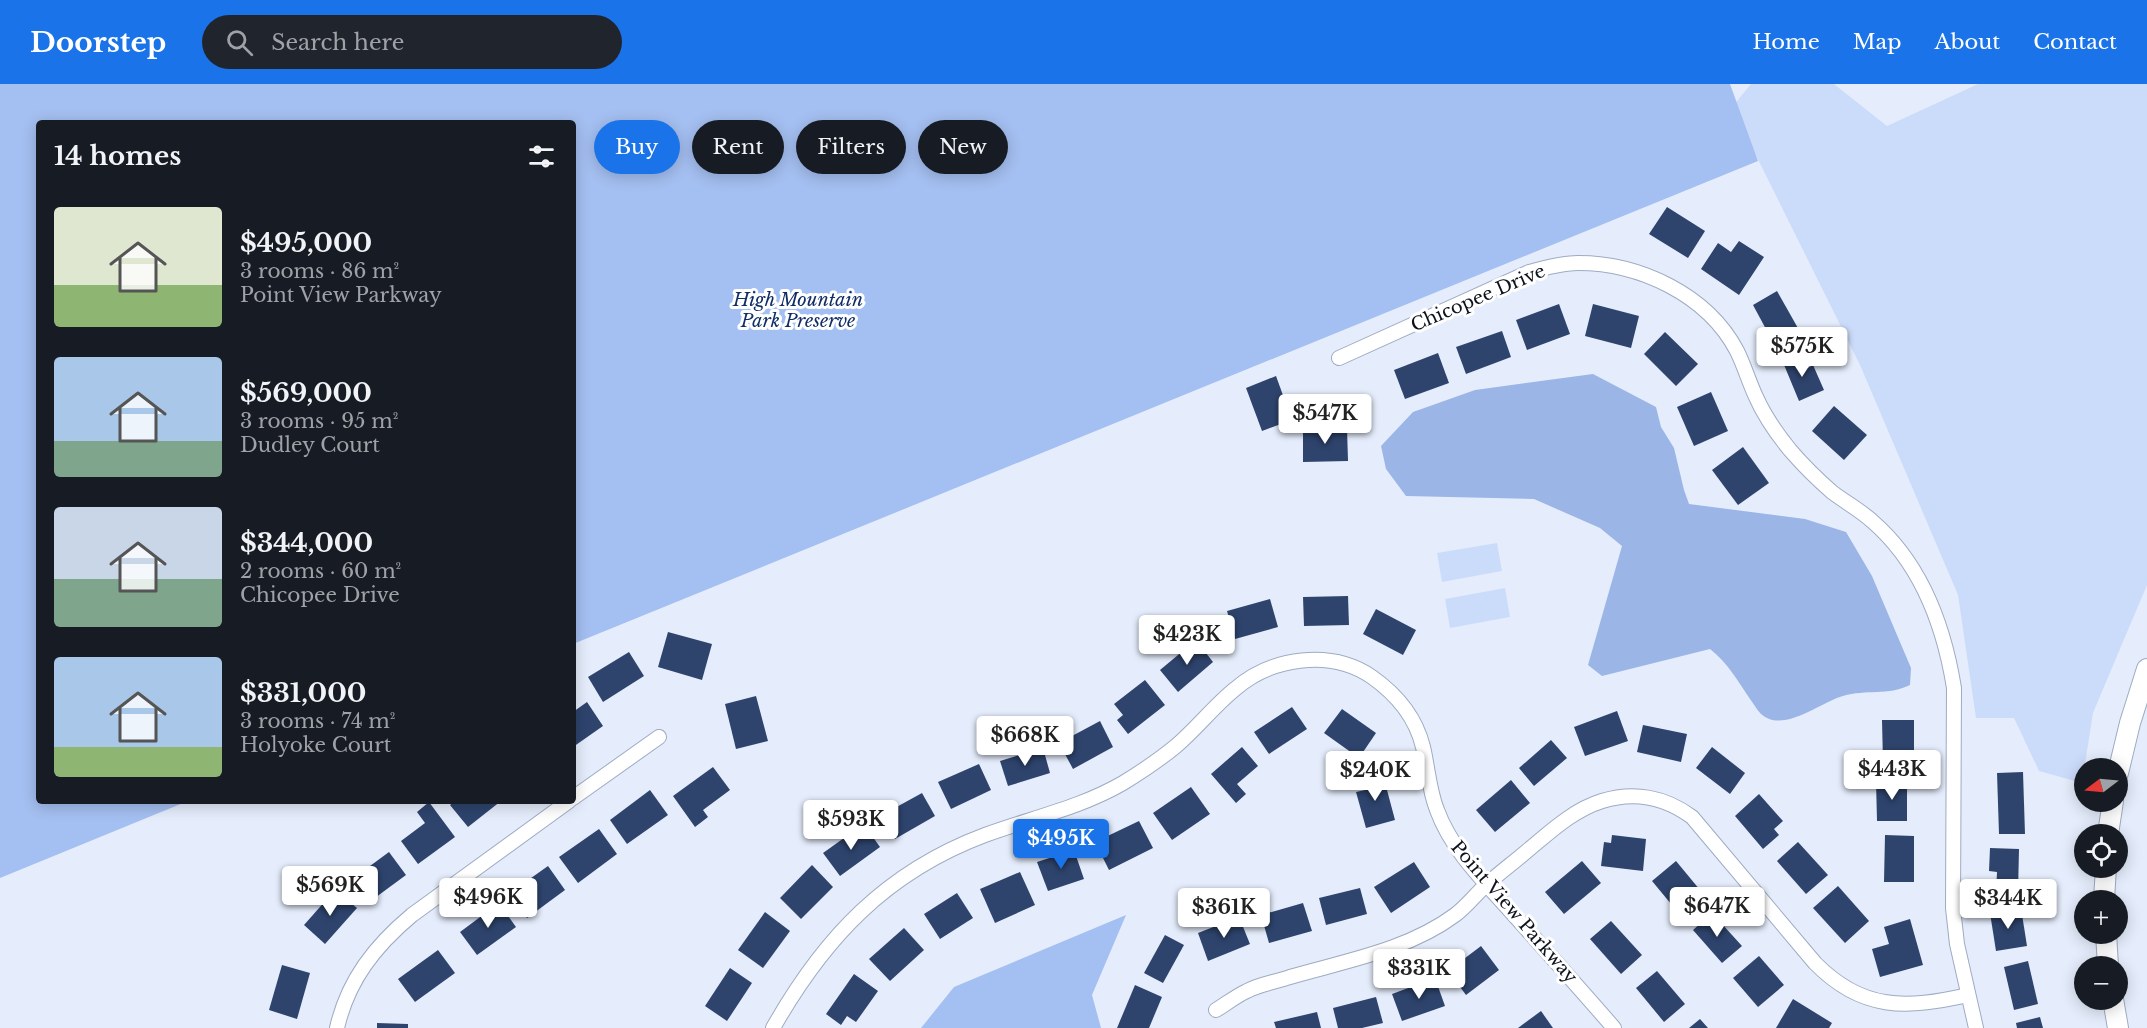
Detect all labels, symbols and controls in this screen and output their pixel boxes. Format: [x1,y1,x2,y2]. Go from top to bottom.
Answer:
search box [202,15,622,69]
text: Doorstep [30,25,166,60]
icon: search [223,26,256,59]
text: Search here [271,29,404,56]
text: Home [1753,29,1820,55]
text: Map [1853,29,1901,55]
text: About [1934,29,2000,55]
text: Contact [2033,29,2117,55]
chip: Buy [594,120,680,174]
chip: Rent [692,120,784,174]
chip: Filters [796,120,906,174]
chip: New [918,120,1008,174]
text: 14 homes [54,140,181,172]
icon: filters [525,140,558,173]
text: $495,000 [240,227,372,259]
icon: home [102,231,174,303]
text: 3 rooms · 86 m² [240,259,399,283]
street label: Chicopee Drive [1407,260,1549,336]
text: Point View Parkway [240,283,442,307]
park label: High Mountain Park Preserve [732,289,863,332]
pin: $575K [1760,327,1844,378]
text: $575K [1770,334,1834,358]
text: $569,000 [240,377,372,409]
icon: home [102,381,174,453]
pin: $547K [1283,394,1367,445]
text: $547K [1293,401,1357,425]
text: 3 rooms · 95 m² [240,409,398,433]
text: Dudley Court [240,433,380,457]
text: $344,000 [240,527,373,559]
icon: home [102,531,174,603]
text: 2 rooms · 60 m² [240,559,401,583]
text: Chicopee Drive [240,583,400,607]
pin: $423K [1145,615,1229,666]
text: $423K [1153,622,1221,646]
text: $331,000 [240,677,366,709]
icon: home [102,681,174,753]
text: 3 rooms · 74 m² [240,709,396,733]
pin: $668K [983,716,1067,767]
text: $668K [991,723,1059,747]
text: Holyoke Court [240,733,391,757]
pin: $443K [1850,750,1934,801]
pin: $240K [1333,751,1417,802]
text: $443K [1858,757,1926,781]
text: $240K [1340,758,1410,782]
north arrow [2074,758,2128,812]
map controls [2074,758,2128,1010]
pin: $593K [809,800,893,851]
text: $593K [817,807,885,831]
pin: $495K [1019,819,1103,870]
button: locate [2074,824,2128,878]
text: $495K [1027,826,1095,850]
street label: Point View Parkway [1446,836,1582,988]
pin: $569K [288,866,372,917]
text: $569K [296,873,364,897]
pin: $496K [446,878,530,929]
pin: $344K [1966,879,2050,930]
text: $496K [453,885,523,909]
text: $344K [1974,886,2042,910]
pin: $647K [1675,887,1759,938]
pin: $361K [1182,888,1266,939]
button: + [2074,890,2128,944]
text: $647K [1684,894,1750,918]
text: $361K [1192,895,1256,919]
pin: $331K [1377,949,1461,1000]
text: $331K [1387,956,1451,980]
button: − [2074,956,2128,1010]

